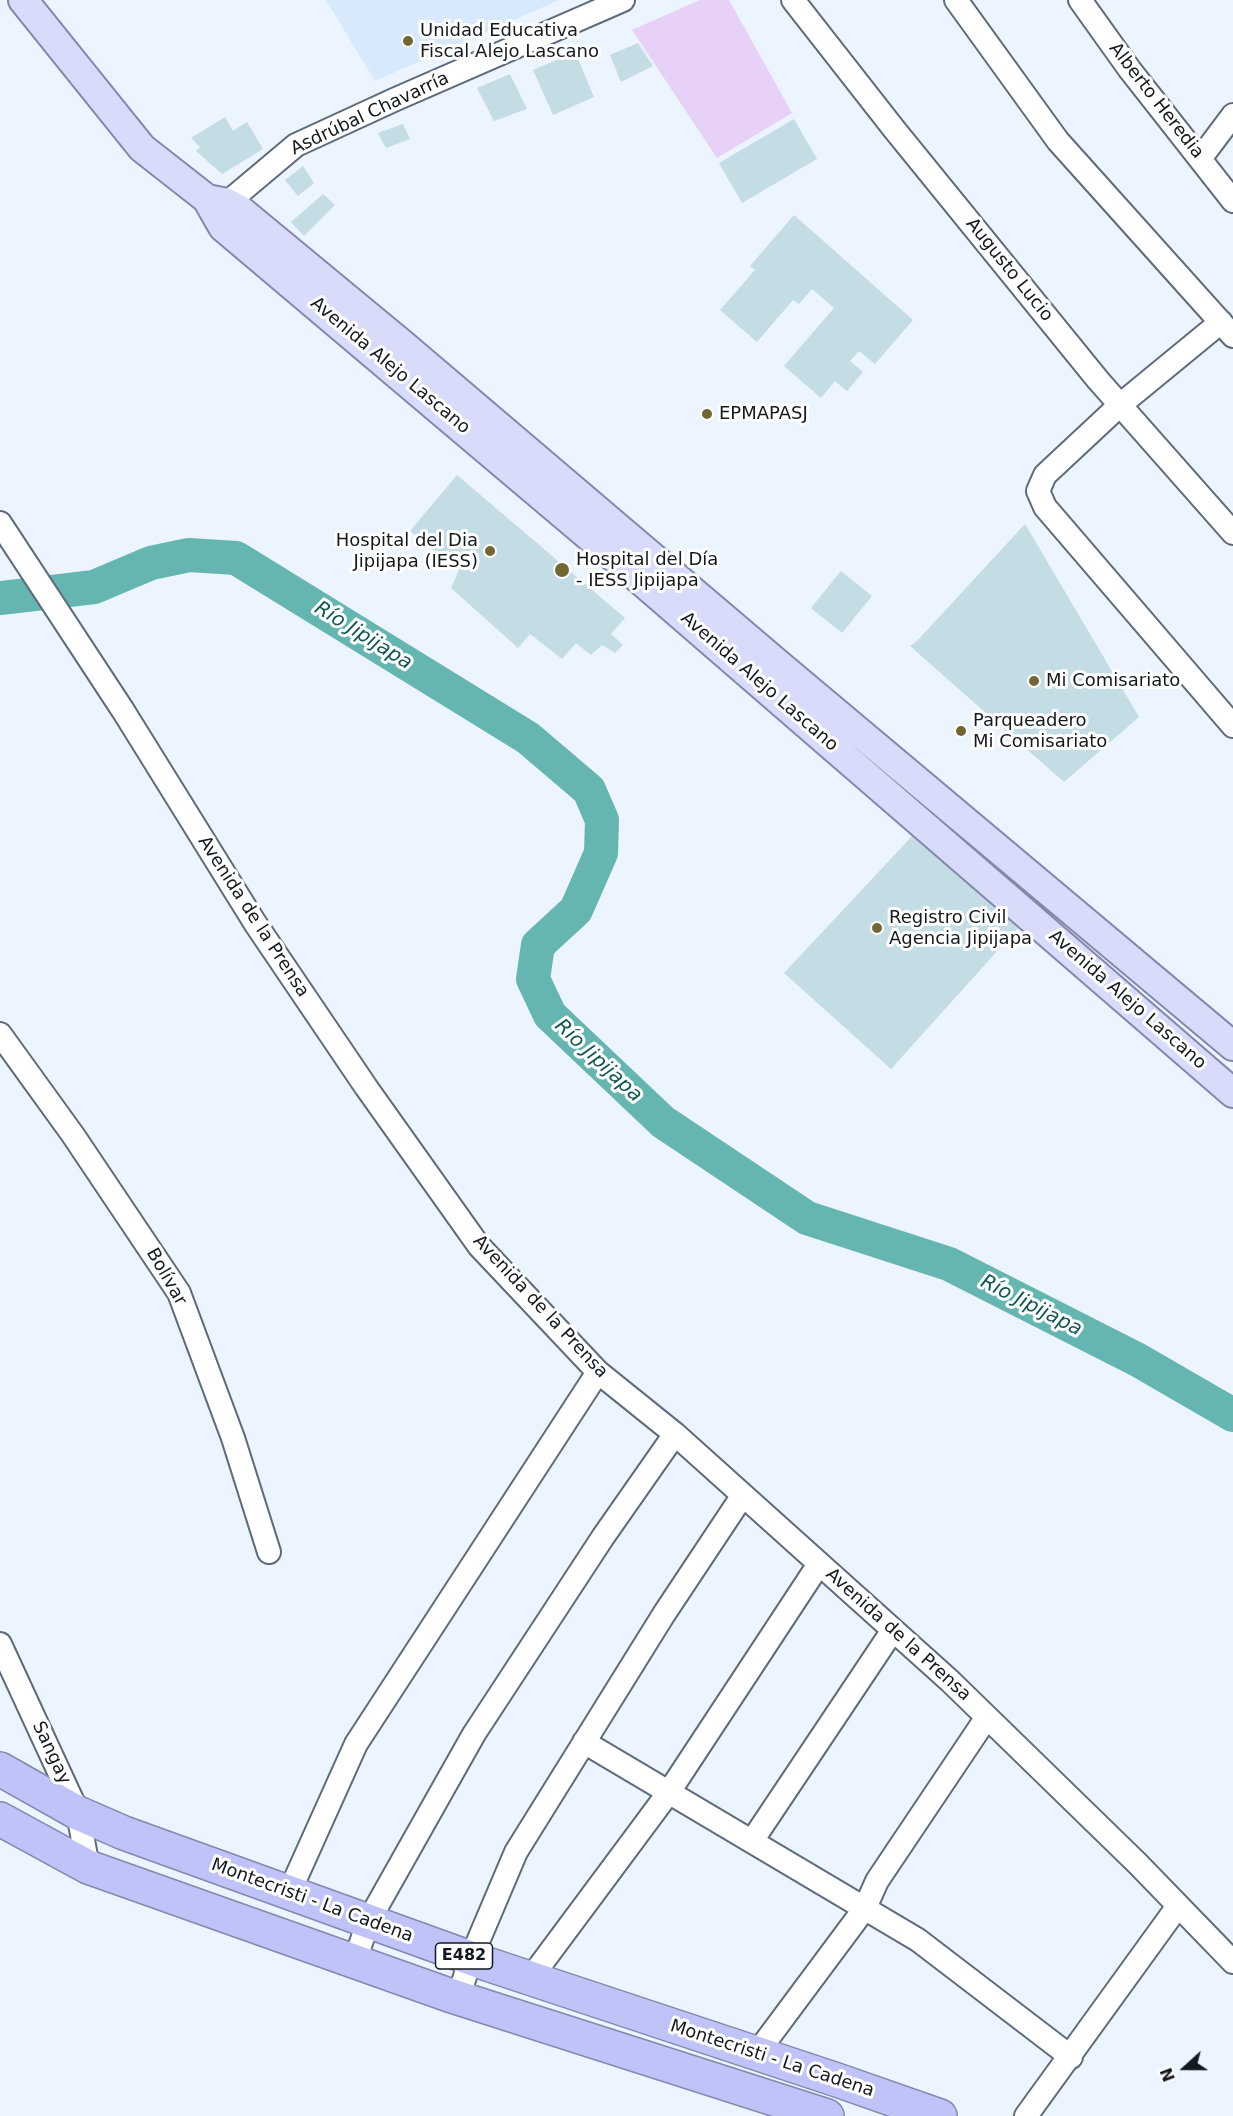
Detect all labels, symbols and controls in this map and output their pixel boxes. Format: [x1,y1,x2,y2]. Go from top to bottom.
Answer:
place label: Unidad Educativa Fiscal Alejo Lascano [420,20,599,63]
marker: Unidad Educativa Fiscal Alejo Lascano [401,34,415,48]
street label: Alberto Heredia [1104,39,1208,163]
street label: Asdrúbal Chavarría [287,68,453,160]
street label: Augusto Lucio [961,214,1057,326]
street label: Avenida Alejo Lascano [306,293,474,439]
place label: EPMAPASJ [719,403,808,425]
marker: EPMAPASJ [700,407,714,421]
place label: Hospital del Dia Jipijapa (IESS) [336,530,478,572]
marker: Hospital del Dia Jipijapa (IESS) [483,544,497,558]
place label: Hospital del Día - IESS Jipijapa [576,549,718,592]
marker: Hospital del Día - IESS Jipijapa [553,561,571,579]
water label: Río Jipijapa [310,597,416,675]
street label: Avenida Alejo Lascano [676,608,842,756]
place label: Mi Comisariato [1046,670,1180,692]
marker: Mi Comisariato [1027,674,1041,688]
place label: Parqueadero Mi Comisariato [973,710,1107,752]
marker: Parqueadero Mi Comisariato [954,724,968,738]
street label: Avenida de la Prensa [193,832,313,1002]
place label: Registro Civil Agencia Jipijapa [889,907,1032,950]
marker: Registro Civil Agencia Jipijapa [870,921,884,935]
street label: Avenida Alejo Lascano [1044,926,1210,1074]
water label: Río Jipijapa [549,1015,647,1107]
street label: Avenida de la Prensa [468,1231,612,1383]
street label: Bolívar [141,1245,191,1309]
water label: Río Jipijapa [976,1270,1086,1342]
street label: Avenida de la Prensa [821,1564,975,1706]
street label: Sangay [27,1718,75,1788]
street label: Montecristi - La Cadena [208,1854,416,1948]
road number: E482 [436,1943,492,1969]
street label: Montecristi - La Cadena [667,2016,877,2102]
north arrow [1155,2038,1215,2098]
text: N [1156,2065,1179,2084]

